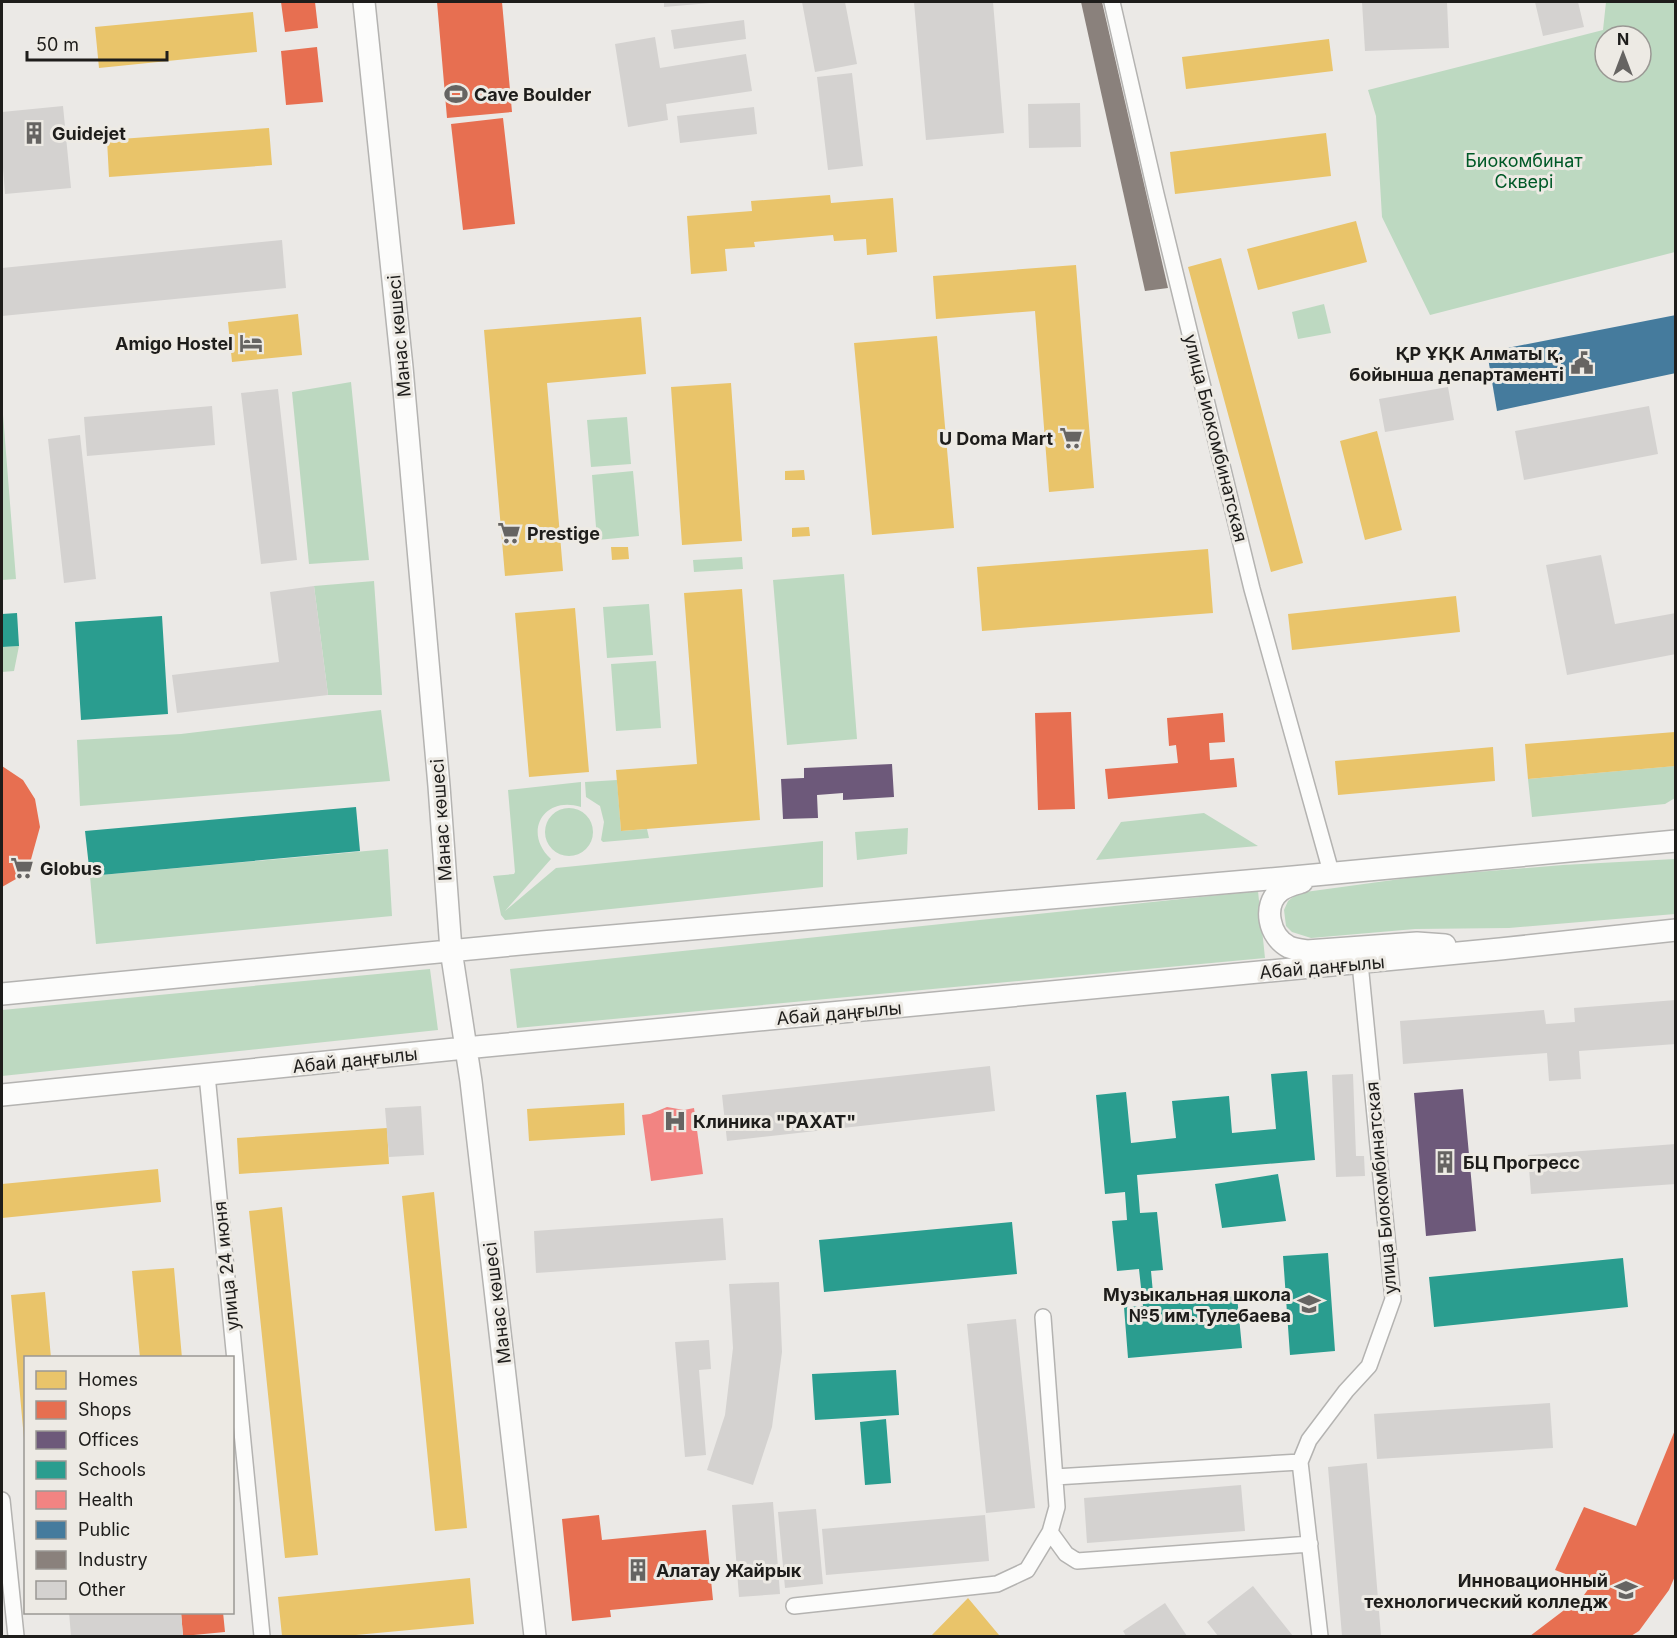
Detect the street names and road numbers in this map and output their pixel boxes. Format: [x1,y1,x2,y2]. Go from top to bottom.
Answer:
street label: Манас көшесі [383,274,415,398]
street label: улица Биокомбинатская [1180,332,1252,544]
street label: Манас көшесі [426,758,456,882]
street label: Абай даңғылы [1258,951,1386,983]
street label: Абай даңғылы [775,997,903,1029]
street label: Абай даңғылы [291,1043,419,1077]
street label: улица Биокомбинатская [1361,1081,1401,1295]
street label: улица 24 июня [209,1200,243,1332]
street label: Манас көшесі [479,1241,515,1365]

